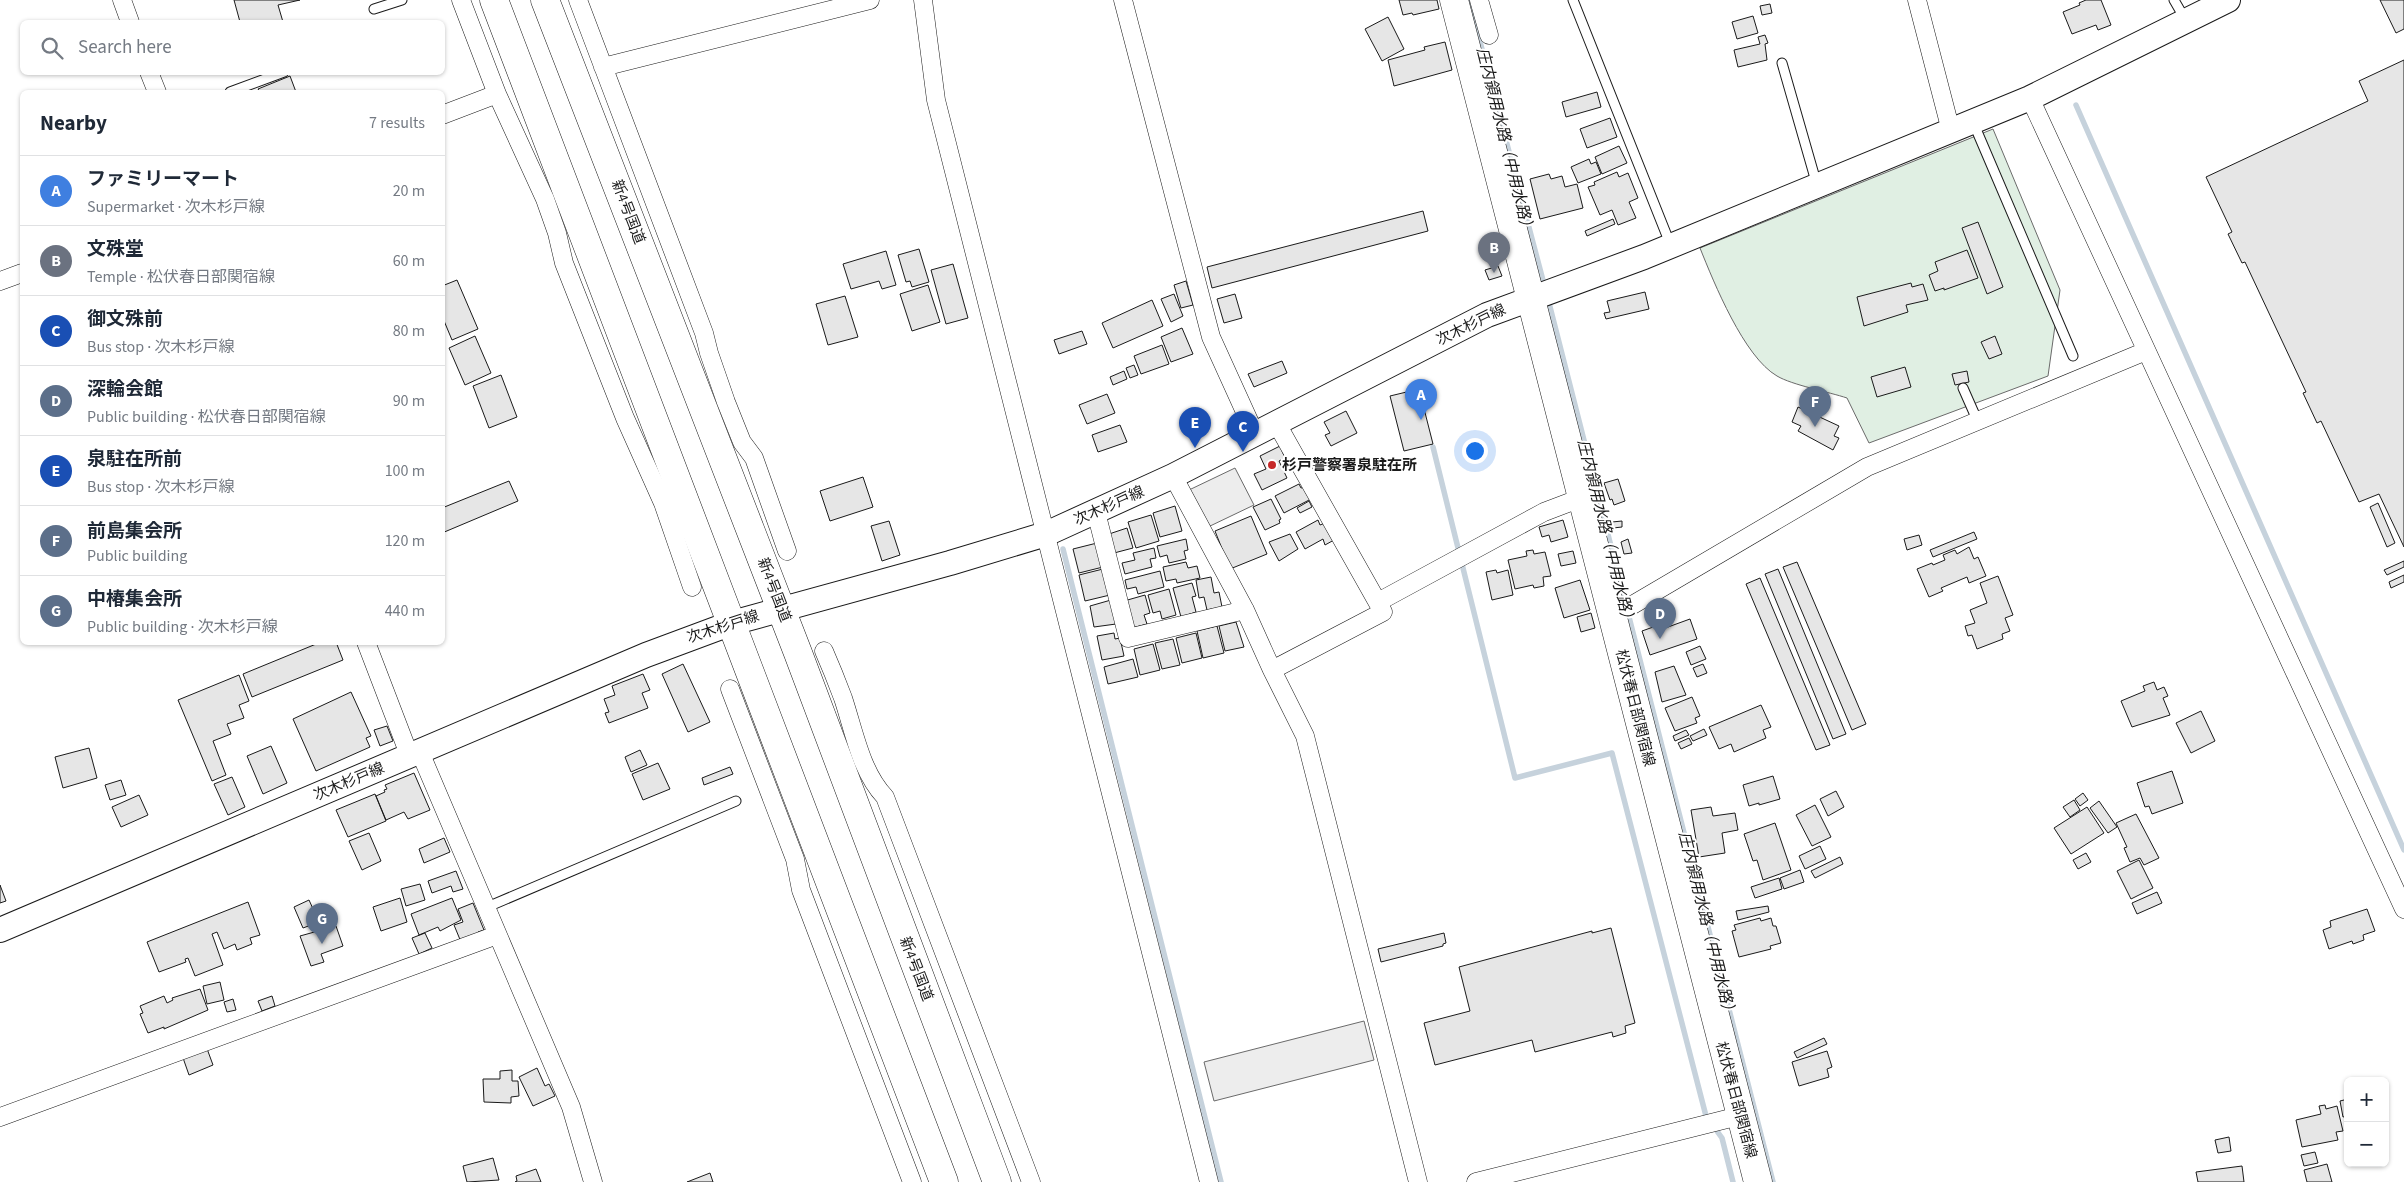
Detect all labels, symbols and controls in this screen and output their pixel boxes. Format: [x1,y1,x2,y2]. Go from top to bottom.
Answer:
search box [20,20,445,75]
icon: search [38,34,66,62]
text: Search here [78,34,172,61]
water label: 庄内領用水路（中用水路） [1471,45,1539,237]
text: Nearby [40,108,107,138]
text: 7 results [369,112,425,134]
text: ファミリーマート [87,166,239,193]
street label: 新4号国道 [606,177,650,247]
text: A [51,180,61,202]
text: 20 m [393,180,425,202]
text: Supermarket · 次木杉戸線 [87,196,265,218]
pin: B [1478,232,1510,273]
text: 文殊堂 [87,236,144,263]
text: B [51,250,61,272]
text: 60 m [393,250,425,272]
text: Temple · 松伏春日部関宿線 [87,266,275,288]
street label: 次木杉戸線 [1433,299,1509,351]
text: 御文殊前 [87,306,163,333]
text: C [51,320,61,342]
text: 80 m [393,320,425,342]
text: Bus stop · 次木杉戸線 [87,336,235,358]
text: 深輪会館 [87,376,163,403]
pin: A [1405,379,1437,420]
pin: F [1799,386,1831,427]
text: D [51,390,61,412]
text: 90 m [393,390,425,412]
text: Public building · 松伏春日部関宿線 [87,406,326,428]
pin: E [1179,407,1211,448]
pin: C [1227,411,1259,452]
water label: 庄内領用水路（中用水路） [1572,437,1640,629]
your location [1462,438,1488,464]
text: 泉駐在所前 [87,446,182,473]
place label: 杉戸警察署泉駐在所 [1282,455,1417,476]
marker: 杉戸警察署泉駐在所 [1266,459,1278,471]
text: E [52,460,60,482]
text: 100 m [385,460,425,482]
text: Bus stop · 次木杉戸線 [87,476,235,498]
street label: 次木杉戸線 [1070,481,1148,531]
text: 前島集会所 [87,518,182,545]
text: F [52,530,60,552]
text: 120 m [385,530,425,552]
text: Public building [87,545,187,567]
street label: 新4号国道 [752,555,796,625]
text: 中椿集会所 [87,586,182,613]
pin: D [1644,598,1676,639]
text: G [51,600,61,622]
text: 440 m [385,600,425,622]
street label: 次木杉戸線 [684,605,762,649]
text: Public building · 次木杉戸線 [87,616,278,638]
street label: 松伏春日部関宿線 [1610,647,1660,769]
street label: 次木杉戸線 [310,758,388,806]
water label: 庄内領用水路（中用水路） [1673,829,1741,1021]
pin: G [306,903,338,944]
street label: 新4号国道 [894,934,938,1004]
street label: 松伏春日部関宿線 [1710,1039,1762,1161]
map controls [2344,1077,2389,1167]
button: + [2344,1077,2389,1122]
button: − [2344,1122,2389,1167]

